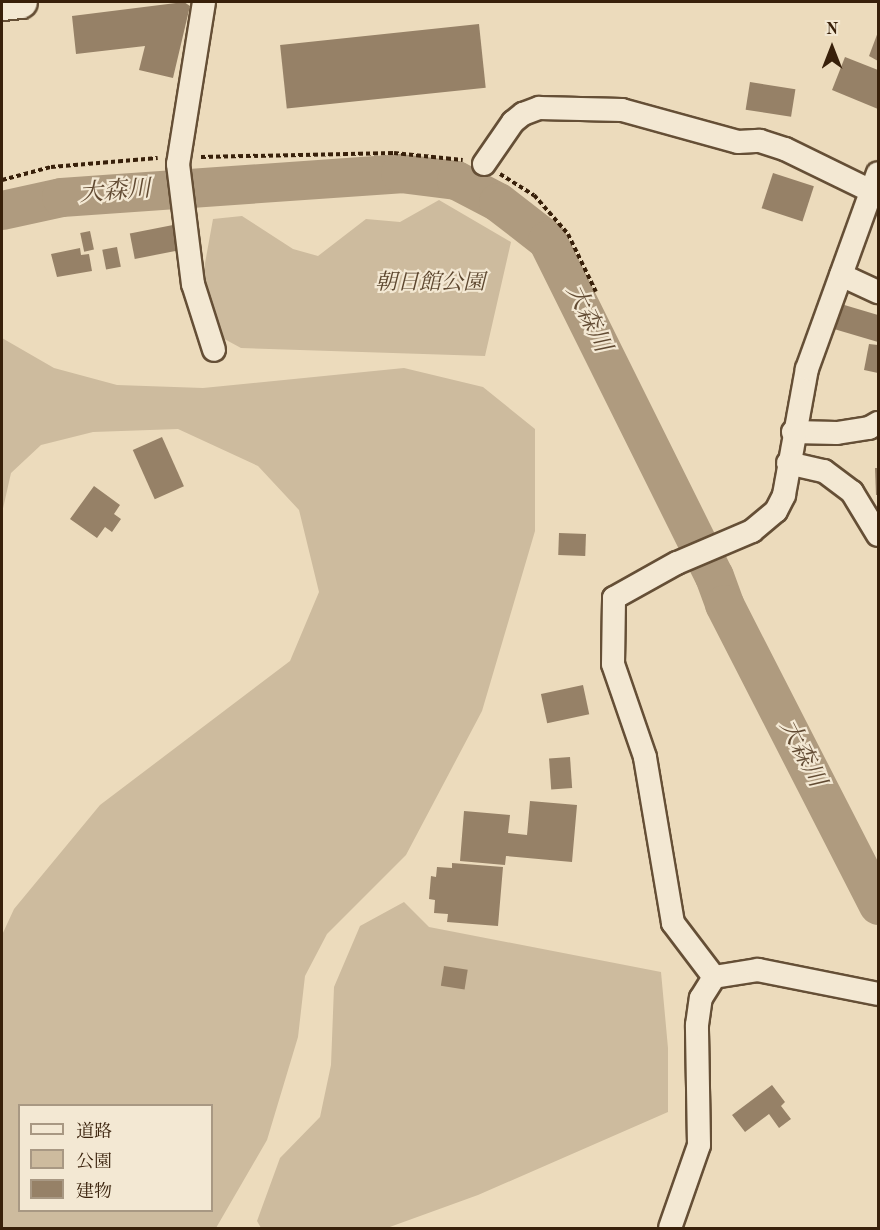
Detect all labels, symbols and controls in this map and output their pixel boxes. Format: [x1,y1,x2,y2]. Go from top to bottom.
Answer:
north arrow [802,18,862,78]
text: N [826,22,838,38]
water label: 大森川 [78,176,152,210]
park label: 朝日館公園 [375,271,485,297]
water label: 大森川 [558,280,616,358]
water label: 大森川 [772,715,830,793]
legend [18,1104,213,1212]
text: 道路 [76,1123,112,1141]
text: 公園 [76,1153,112,1171]
text: 建物 [76,1183,112,1201]

